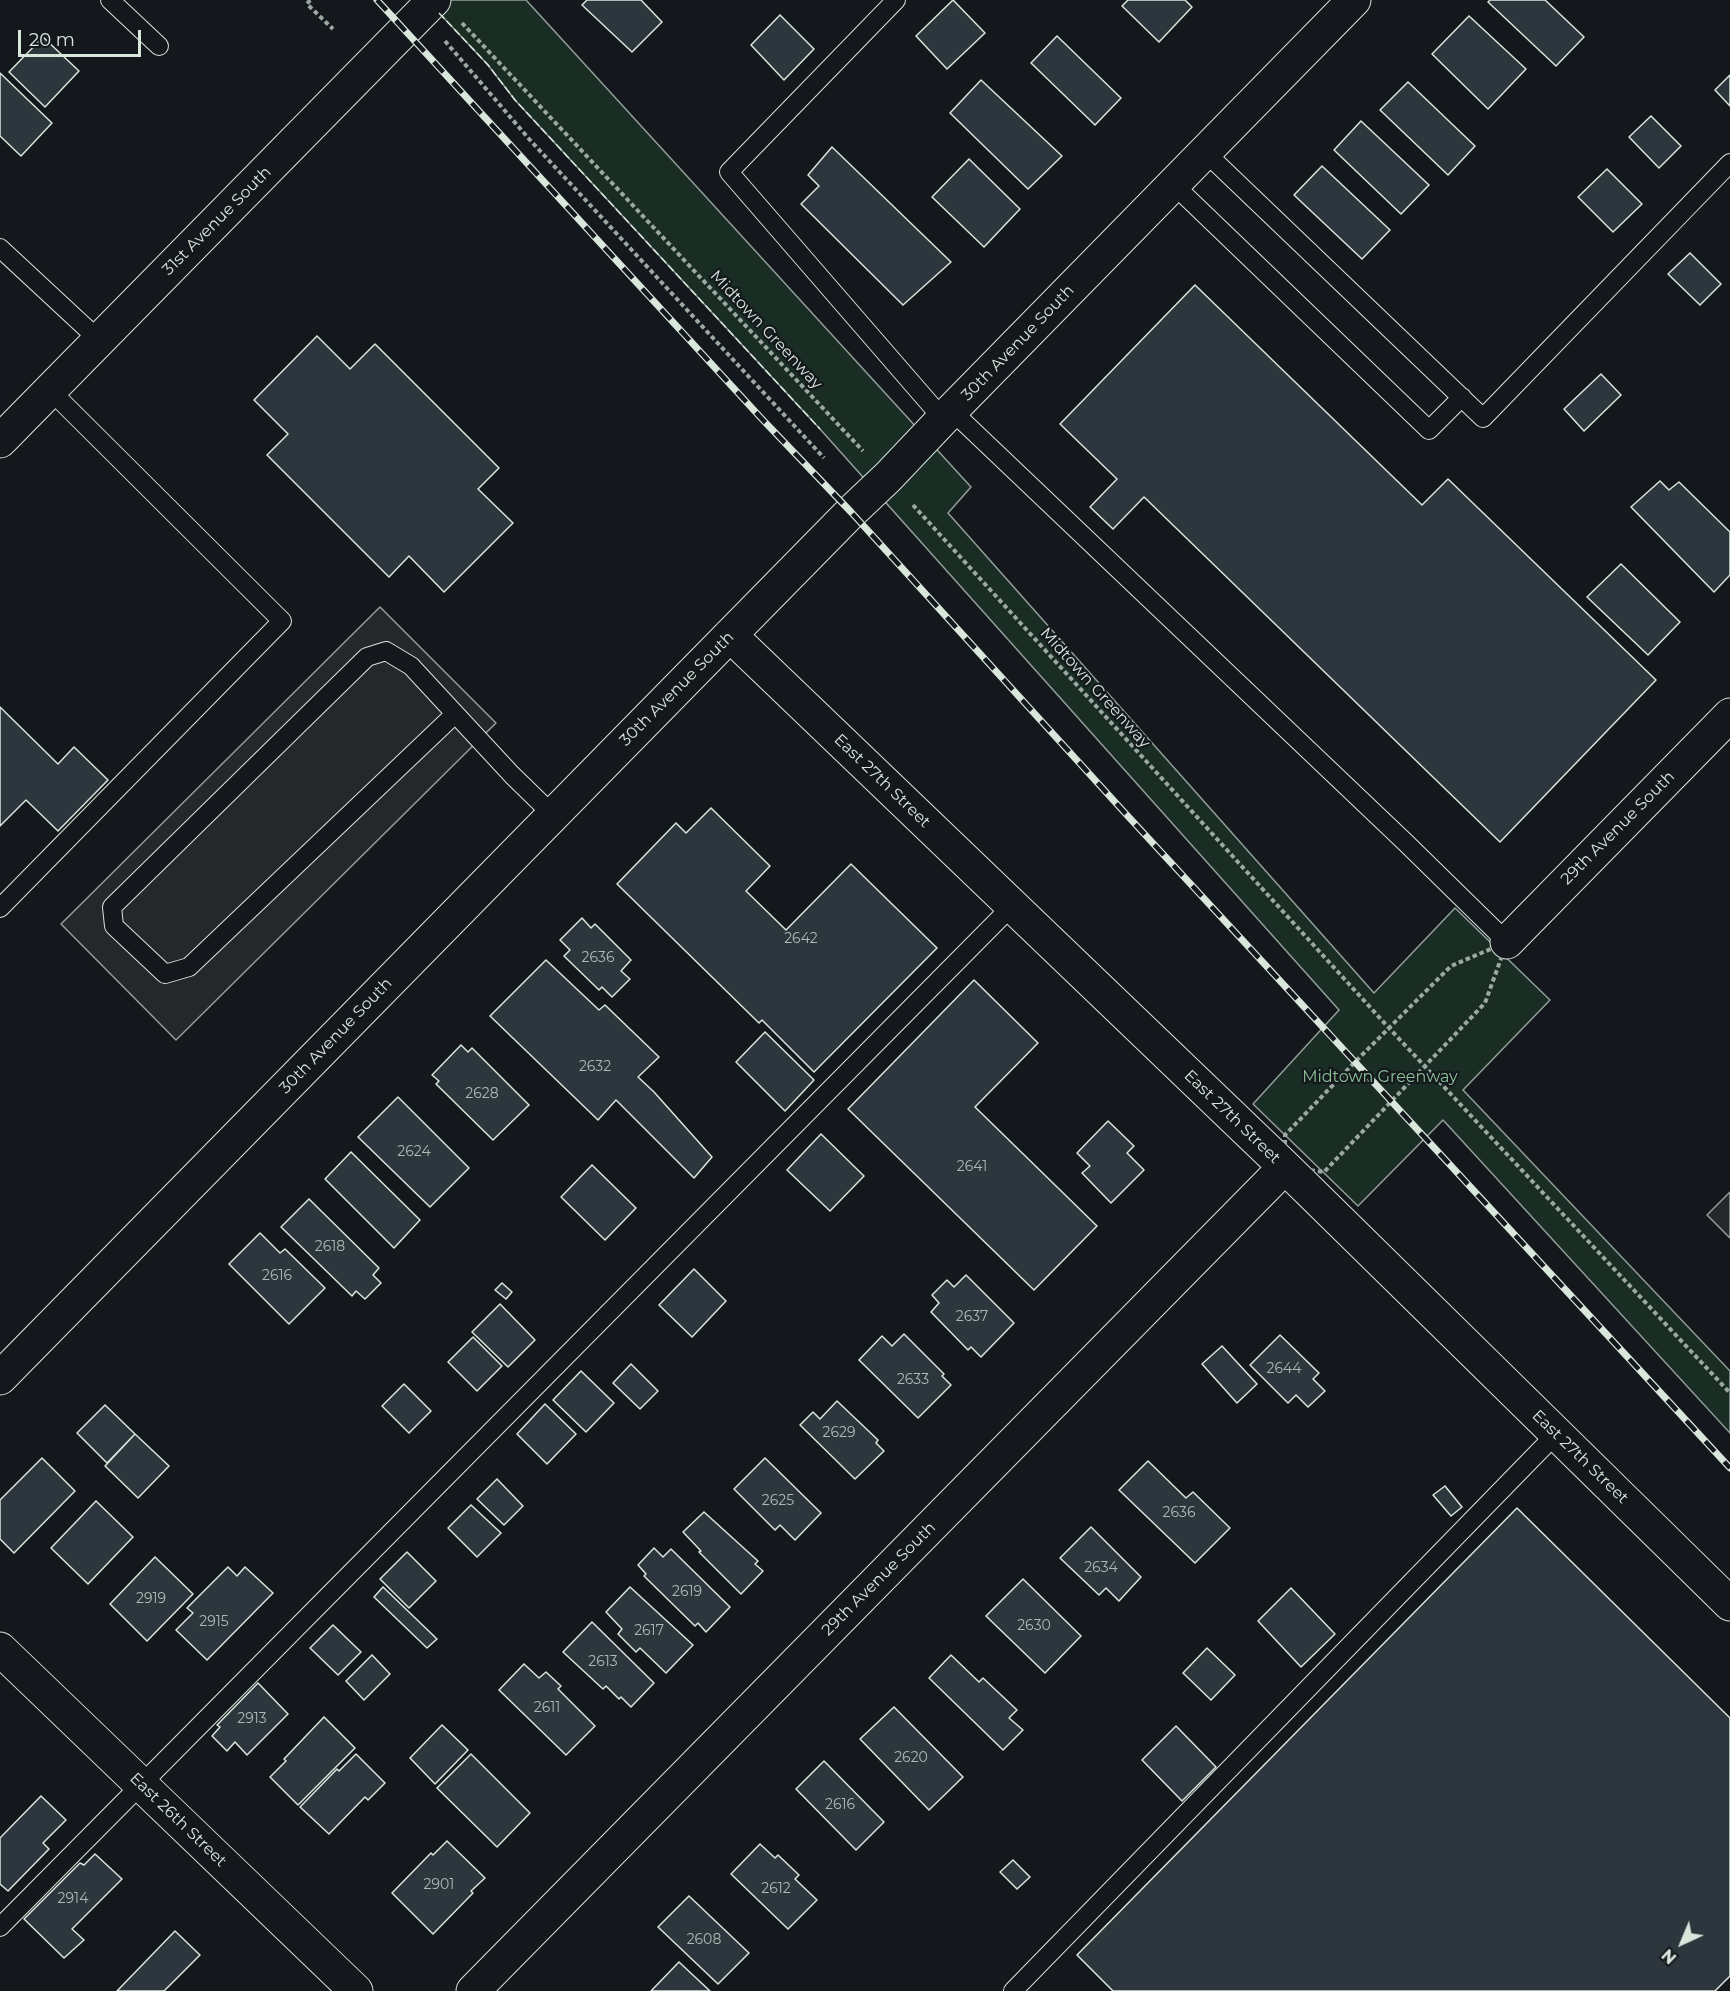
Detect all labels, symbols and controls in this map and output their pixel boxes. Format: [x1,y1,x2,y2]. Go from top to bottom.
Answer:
scale bar [21,18,144,56]
text: 20 m [29,29,75,51]
street label: 31st Avenue South [159,163,275,279]
street label: Midtown Greenway [706,267,826,393]
street label: 30th Avenue South [958,281,1078,405]
street label: Midtown Greenway [1036,624,1154,752]
street label: 30th Avenue South [616,628,738,750]
street label: East 27th Street [830,730,934,832]
street label: 29th Avenue South [1557,767,1679,889]
house number: 2642 [784,931,818,947]
house number: 2636 [582,950,614,966]
street label: 30th Avenue South [276,974,396,1098]
house number: 2632 [579,1059,611,1075]
street label: East 27th Street [1180,1066,1284,1168]
park label: Midtown Greenway [1302,1067,1458,1087]
house number: 2628 [465,1086,499,1102]
house number: 2624 [397,1144,431,1160]
house number: 2641 [957,1159,987,1175]
house number: 2618 [315,1239,345,1255]
house number: 2616 [262,1268,292,1284]
house number: 2637 [956,1309,988,1325]
house number: 2644 [1267,1361,1301,1377]
house number: 2633 [897,1372,929,1388]
street label: East 27th Street [1528,1406,1632,1508]
house number: 2629 [823,1425,855,1441]
house number: 2625 [762,1493,794,1509]
house number: 2636 [1163,1505,1195,1521]
street label: 29th Avenue South [818,1518,940,1640]
house number: 2634 [1084,1560,1118,1576]
house number: 2619 [672,1584,702,1600]
house number: 2919 [136,1591,166,1607]
house number: 2915 [199,1614,229,1630]
house number: 2630 [1017,1618,1051,1634]
house number: 2617 [634,1623,664,1639]
house number: 2613 [588,1654,618,1670]
house number: 2611 [534,1700,560,1716]
house number: 2913 [237,1711,267,1727]
house number: 2620 [894,1750,928,1766]
street label: East 26th Street [126,1769,230,1871]
house number: 2616 [825,1797,855,1813]
house number: 2901 [424,1877,454,1893]
house number: 2612 [761,1881,791,1897]
house number: 2914 [58,1891,88,1907]
north arrow [1652,1913,1712,1973]
house number: 2608 [687,1932,721,1948]
text: N [1658,1945,1680,1968]

